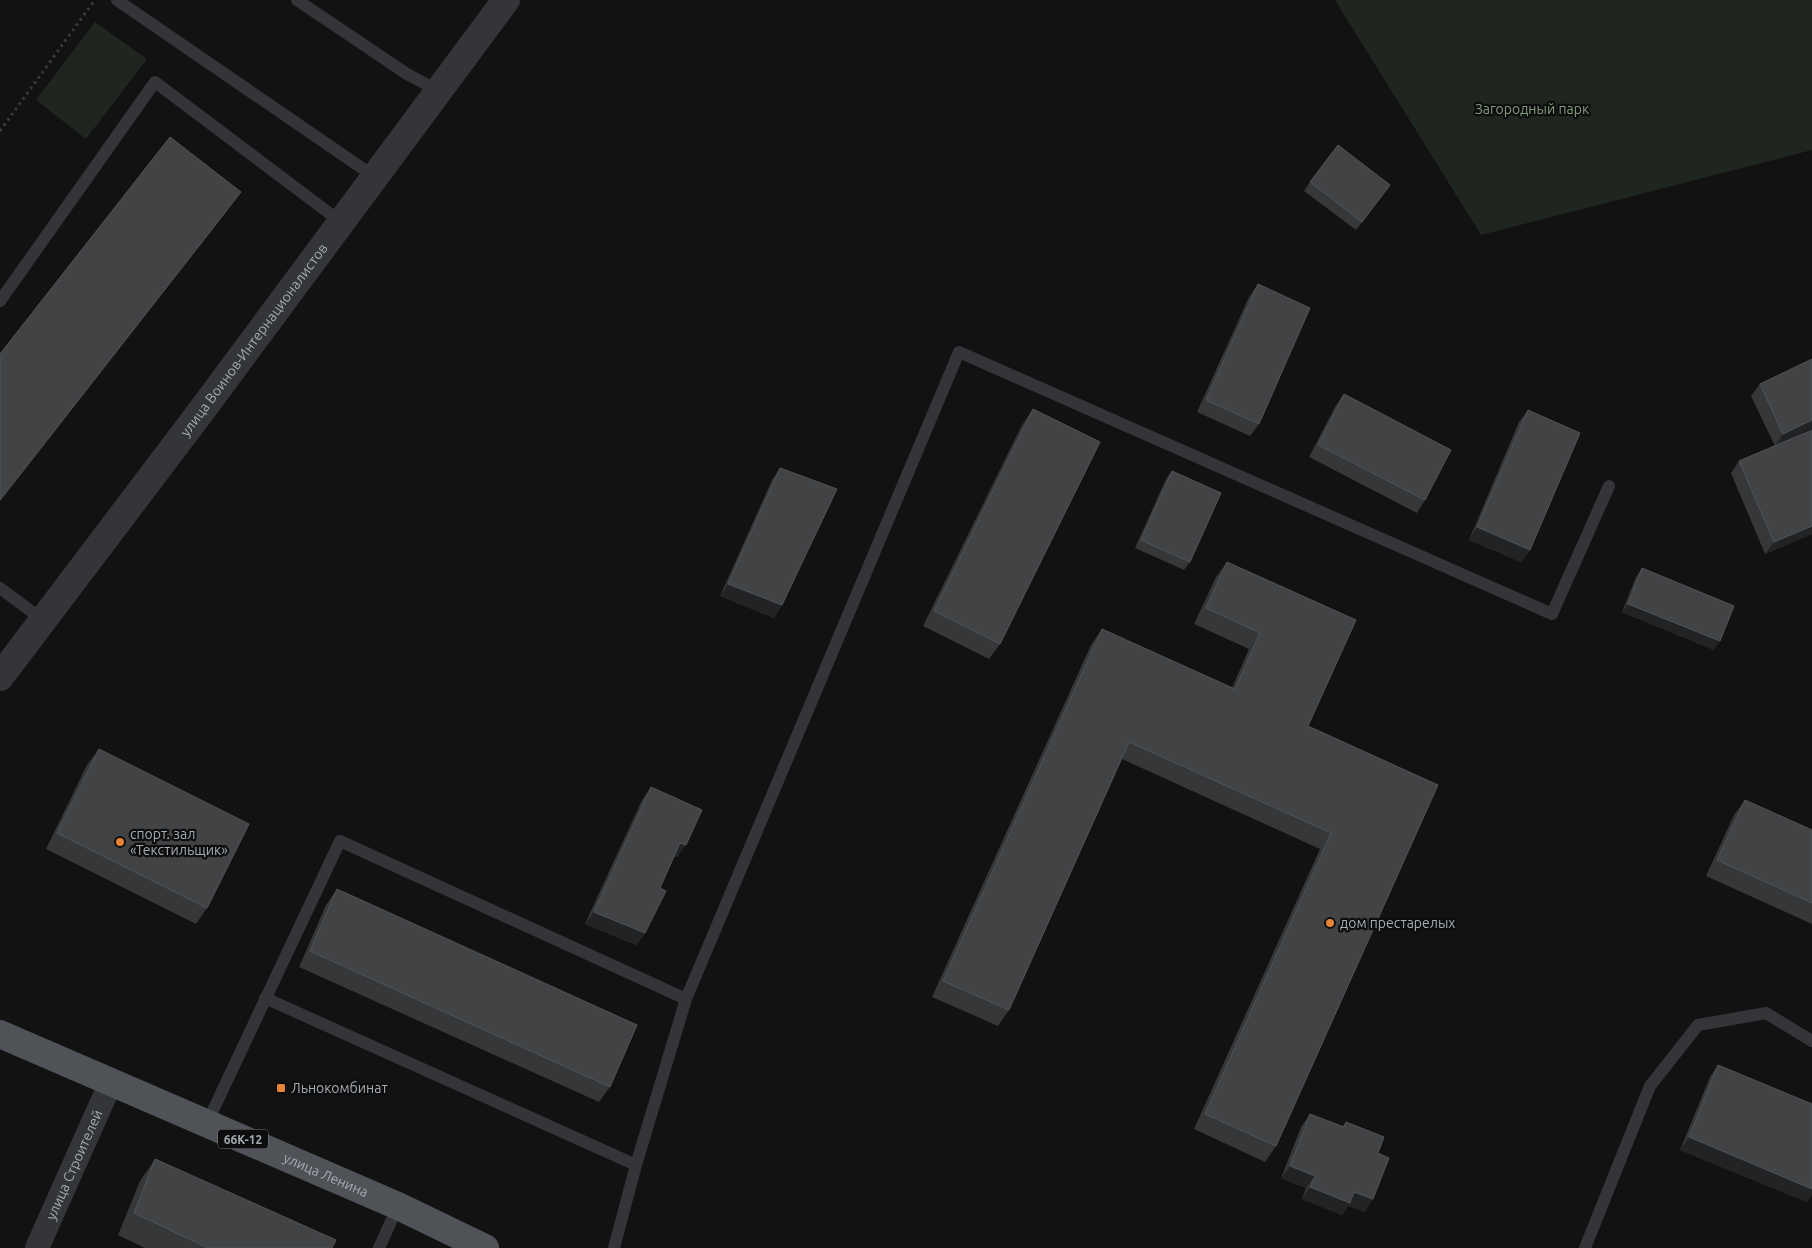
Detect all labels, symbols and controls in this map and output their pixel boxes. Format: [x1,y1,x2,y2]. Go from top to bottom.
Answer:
park label: Загородный парк [1475,101,1589,117]
street label: улица Воинов-Интернационалистов [177,240,331,440]
place label: спорт. зал «Текстильщик» [130,826,228,858]
marker: спорт. зал «Текстильщик» [114,836,126,848]
place label: дом престарелых [1340,915,1455,931]
marker: дом престарелых [1324,917,1336,929]
place label: Льнокомбинат [291,1080,388,1096]
marker: Льнокомбинат [275,1082,287,1094]
street label: улица Строителей [43,1107,106,1222]
road number: 66К-12 [218,1130,268,1148]
street label: улица Ленина [281,1149,371,1200]

